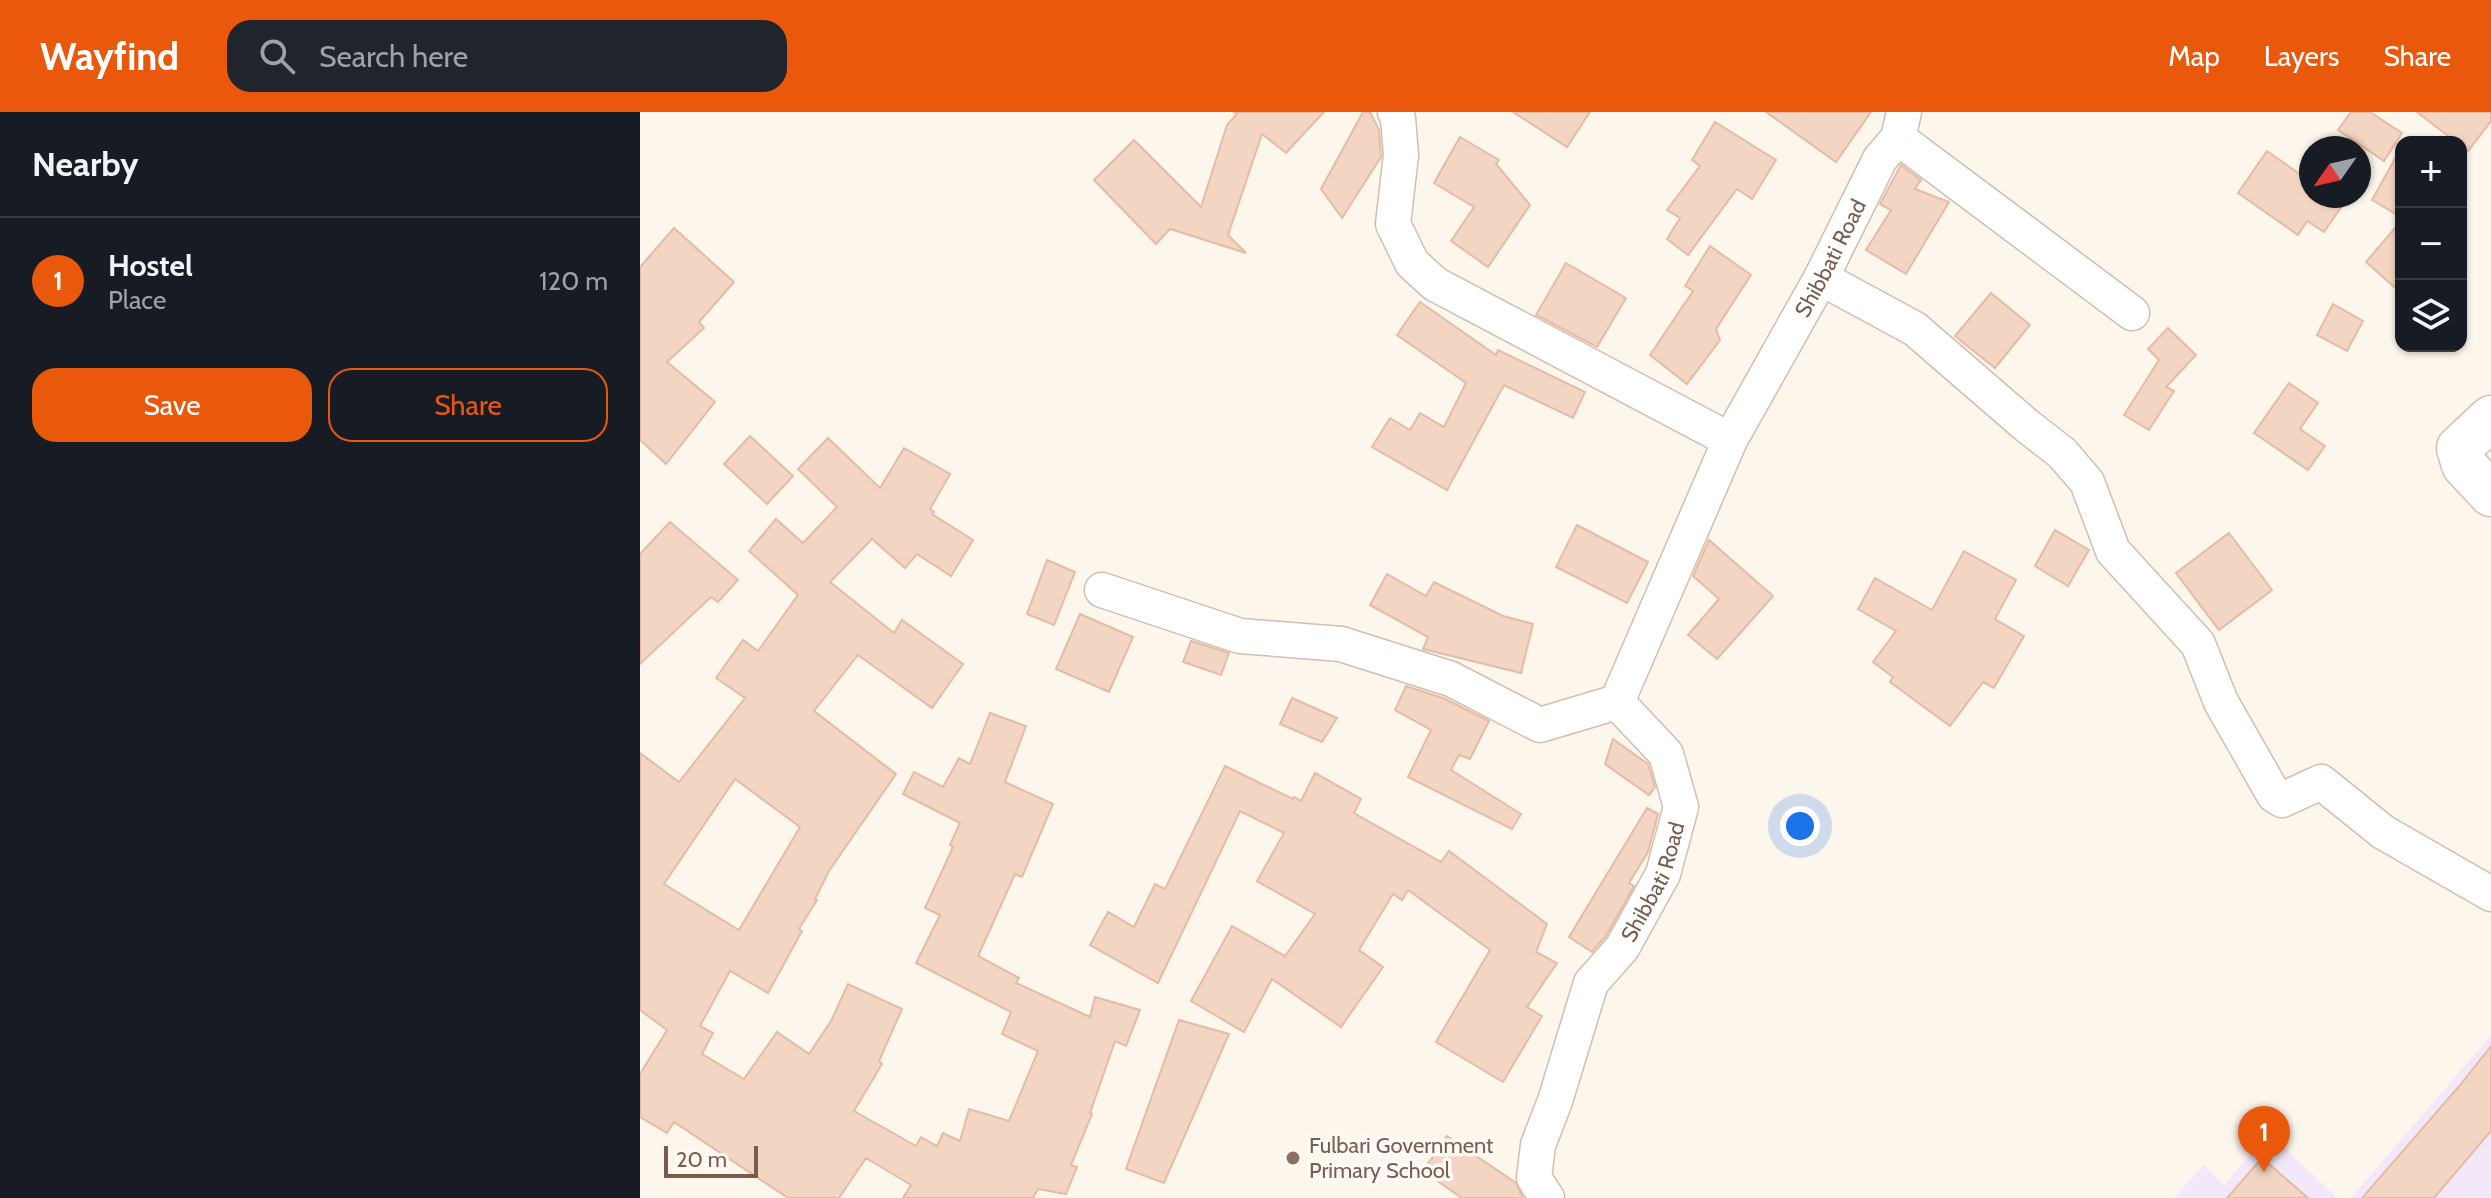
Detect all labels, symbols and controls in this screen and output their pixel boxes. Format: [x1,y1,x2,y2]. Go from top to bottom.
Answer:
search box [227,20,787,92]
text: Wayfind [40,33,179,80]
icon: search [255,34,299,78]
text: Search here [319,38,468,75]
text: Map [2168,39,2220,73]
text: Layers [2264,39,2339,73]
text: Share [2383,39,2451,73]
north arrow [2299,136,2371,208]
map controls [2395,136,2467,352]
button: + [2395,136,2467,208]
text: Nearby [32,143,139,185]
street label: Shibbati Road [1789,195,1872,322]
button: − [2395,208,2467,280]
text: Hostel [108,247,193,284]
text: 1 [53,265,63,297]
text: 120 m [539,265,608,297]
button: layers [2395,280,2467,352]
text: Place [108,284,166,316]
button: Save [32,368,312,442]
button: Share [328,368,608,442]
your location [1780,806,1820,846]
street label: Shibbati Road [1615,819,1690,947]
pin: 1 [2238,1106,2290,1172]
place label: Fulbari Government Primary School [1309,1132,1494,1184]
scale bar [664,1142,758,1178]
text: 20 m [676,1146,727,1173]
marker: Fulbari Government Primary School [1284,1149,1302,1167]

